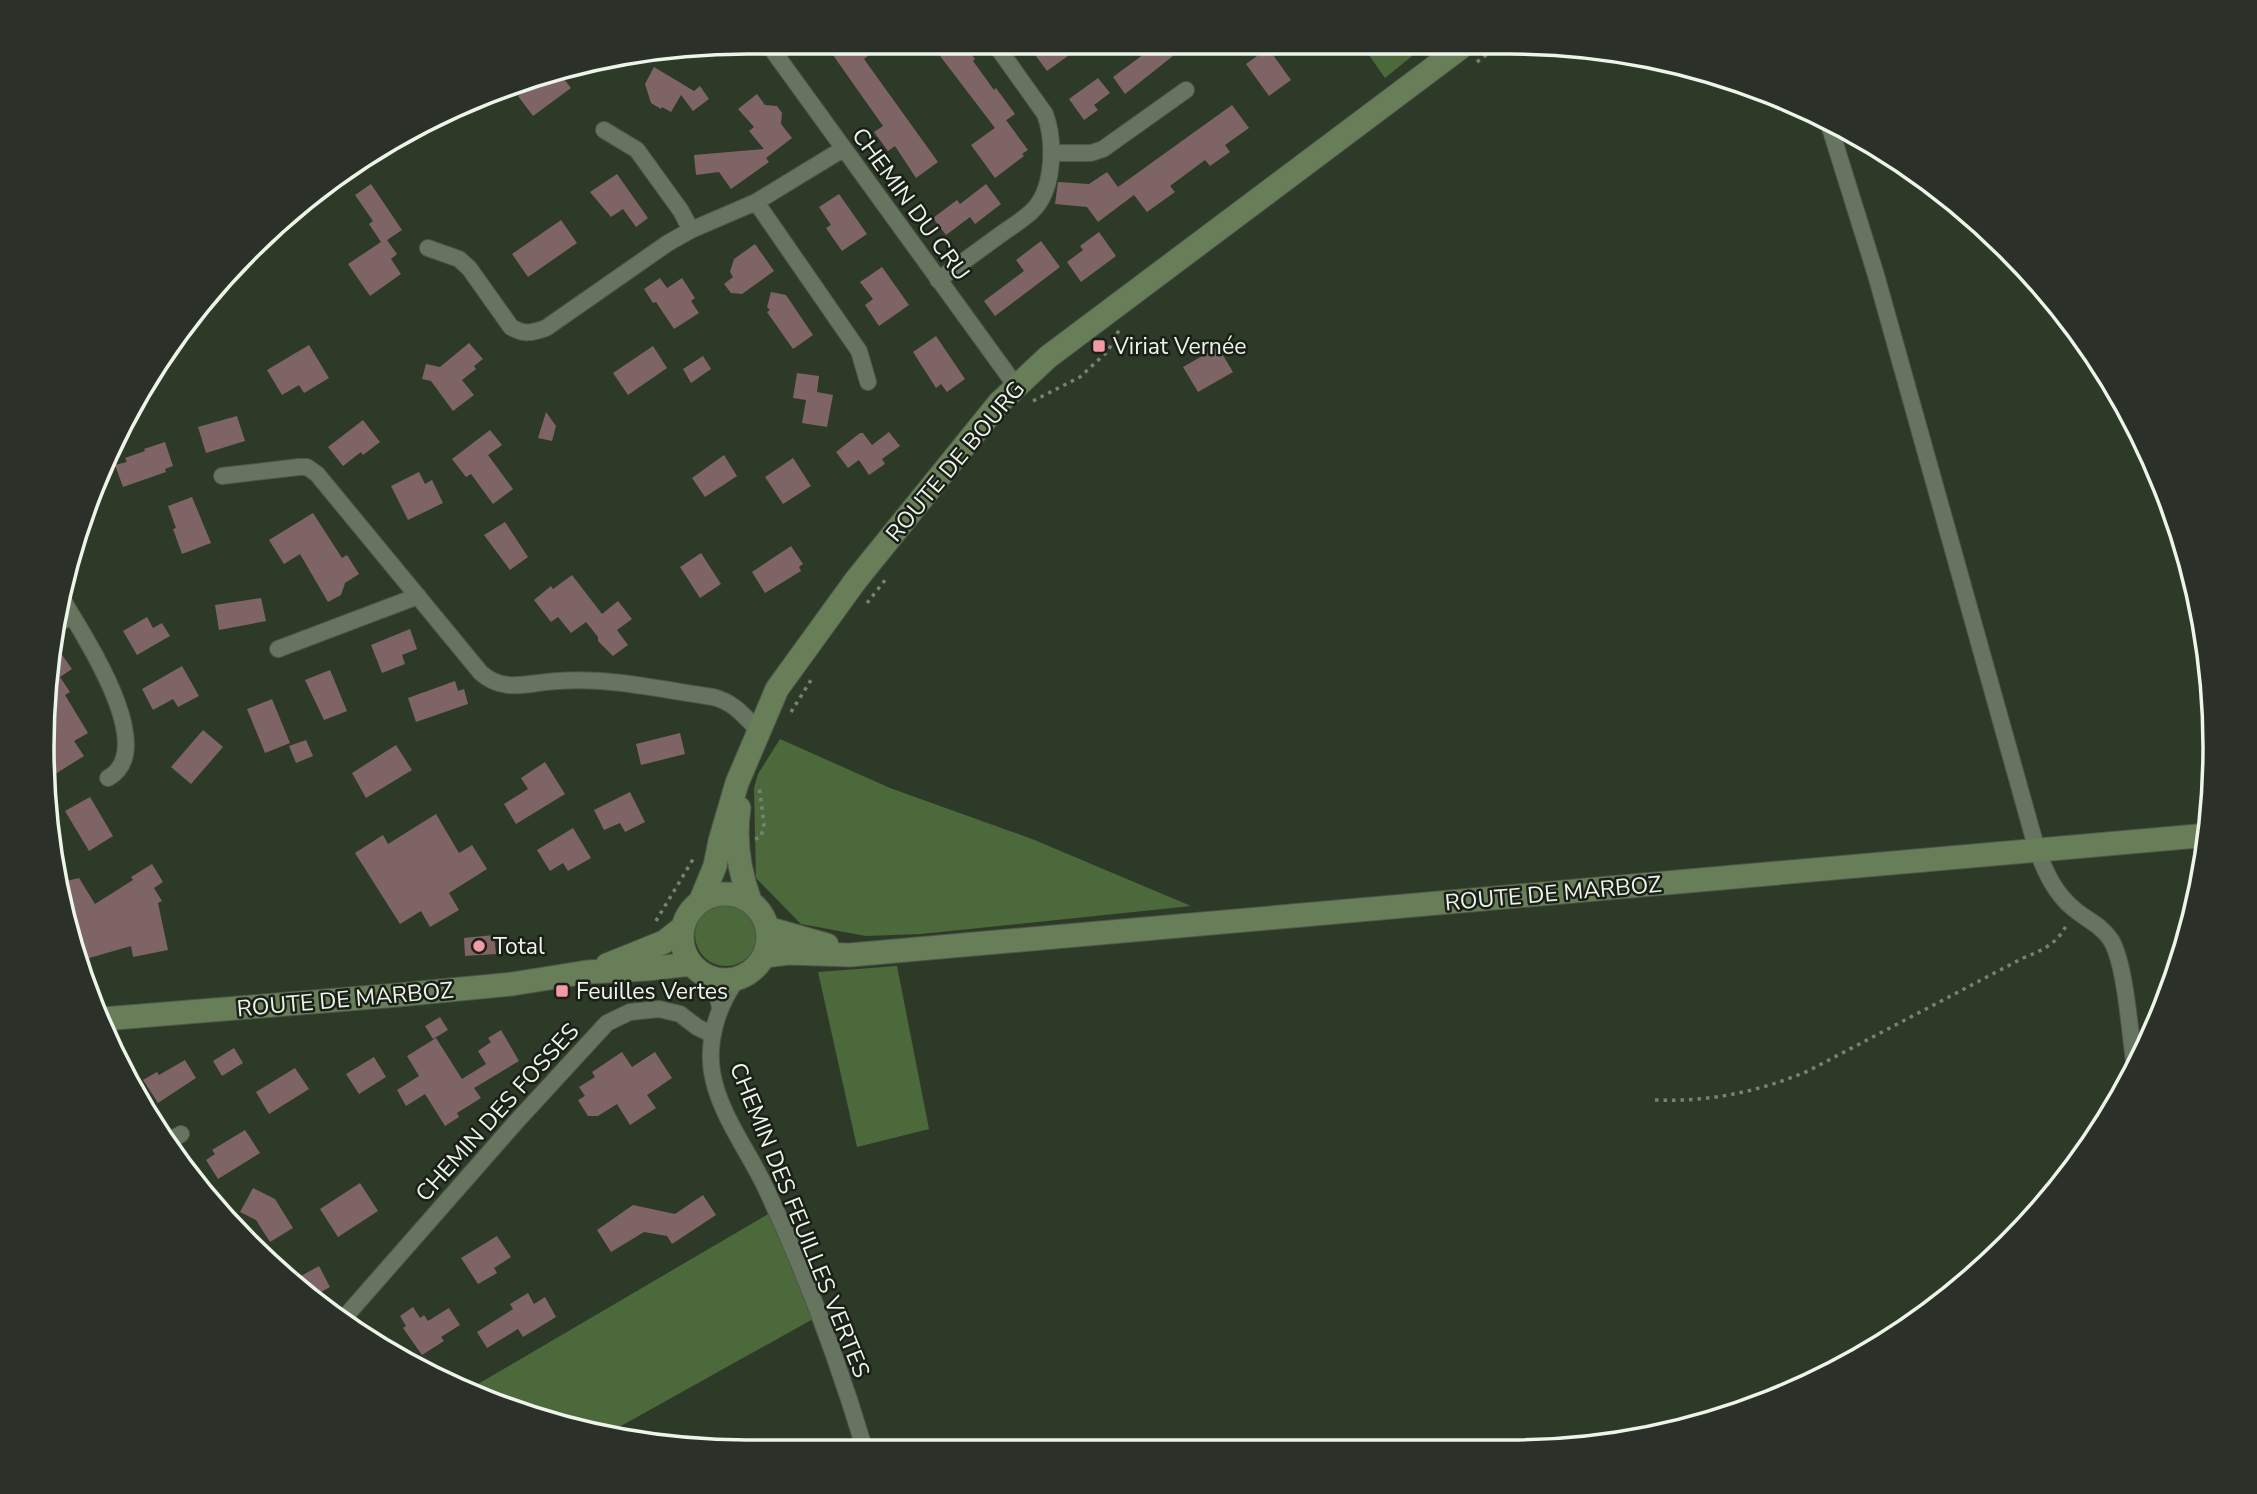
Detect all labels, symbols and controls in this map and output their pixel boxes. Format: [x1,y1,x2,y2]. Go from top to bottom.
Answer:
street label: CHEMIN DU CRU [845,121,977,287]
place label: Viriat Vernée [1112,331,1246,362]
marker: Viriat Vernée [1091,338,1107,354]
street label: ROUTE DE BOURG [879,374,1032,548]
street label: ROUTE DE MARBOZ [1443,869,1663,918]
place label: Total [493,931,545,962]
marker: Total [471,938,487,954]
street label: ROUTE DE MARBOZ [235,975,455,1024]
place label: Feuilles Vertes [576,976,728,1007]
marker: Feuilles Vertes [554,983,570,999]
street label: CHEMIN DES FOSSES [409,1016,586,1208]
street label: CHEMIN DES FEUILLES VERTES [722,1058,877,1382]

